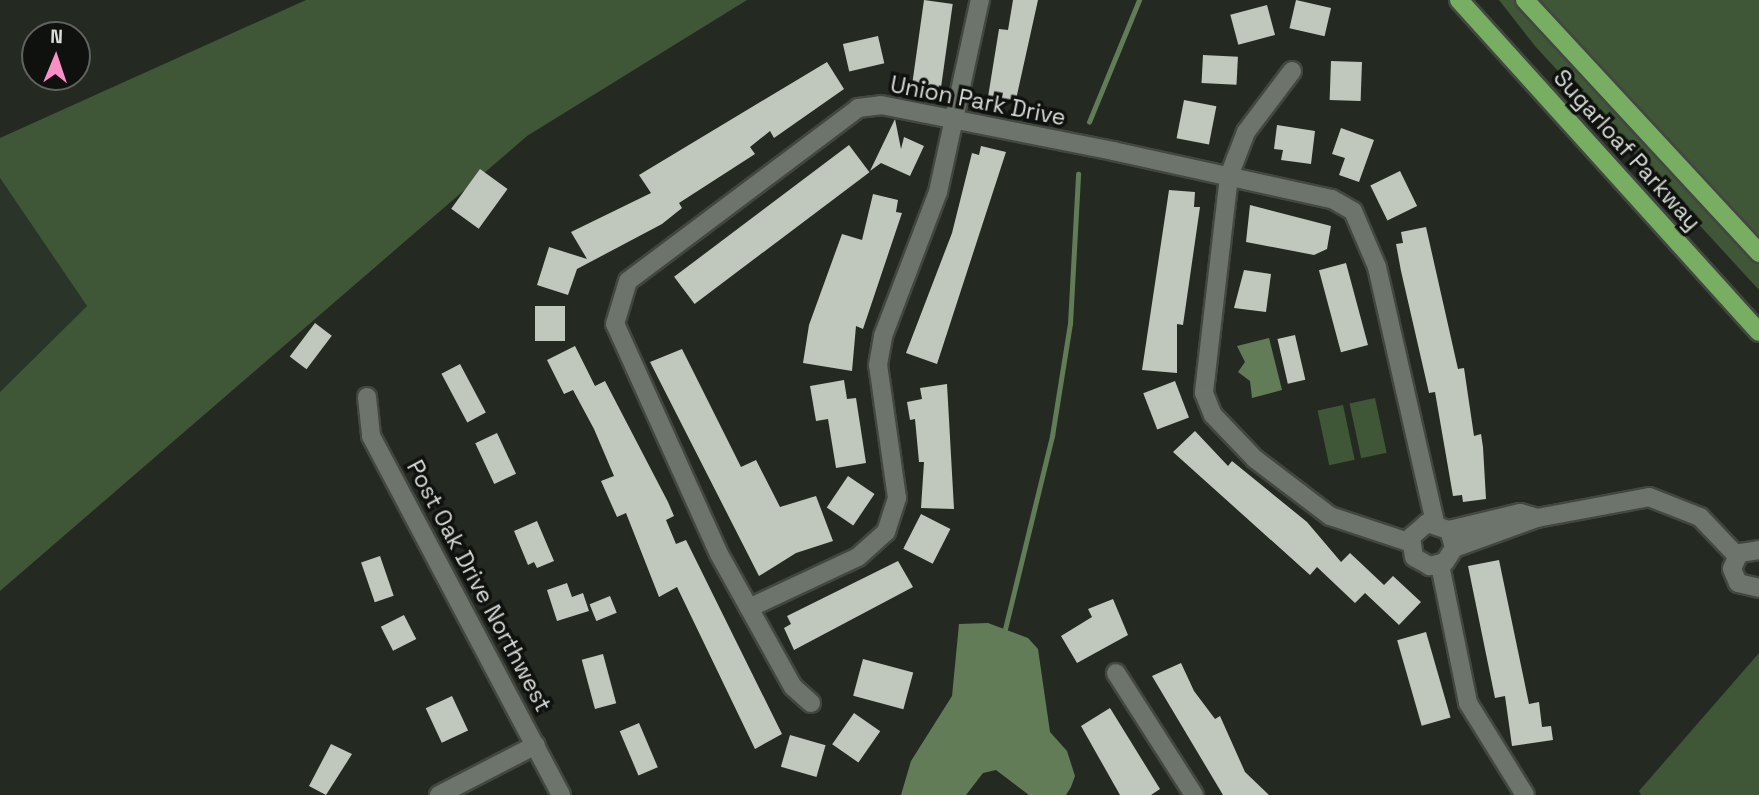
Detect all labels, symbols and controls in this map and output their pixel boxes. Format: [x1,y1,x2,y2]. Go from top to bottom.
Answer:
north arrow [21,21,91,91]
text: N [50,24,63,49]
street label: Sugarloaf Parkway [1548,64,1706,236]
street label: Union Park Drive [888,70,1068,132]
street label: Post Oak Drive Northwest [401,456,557,716]

